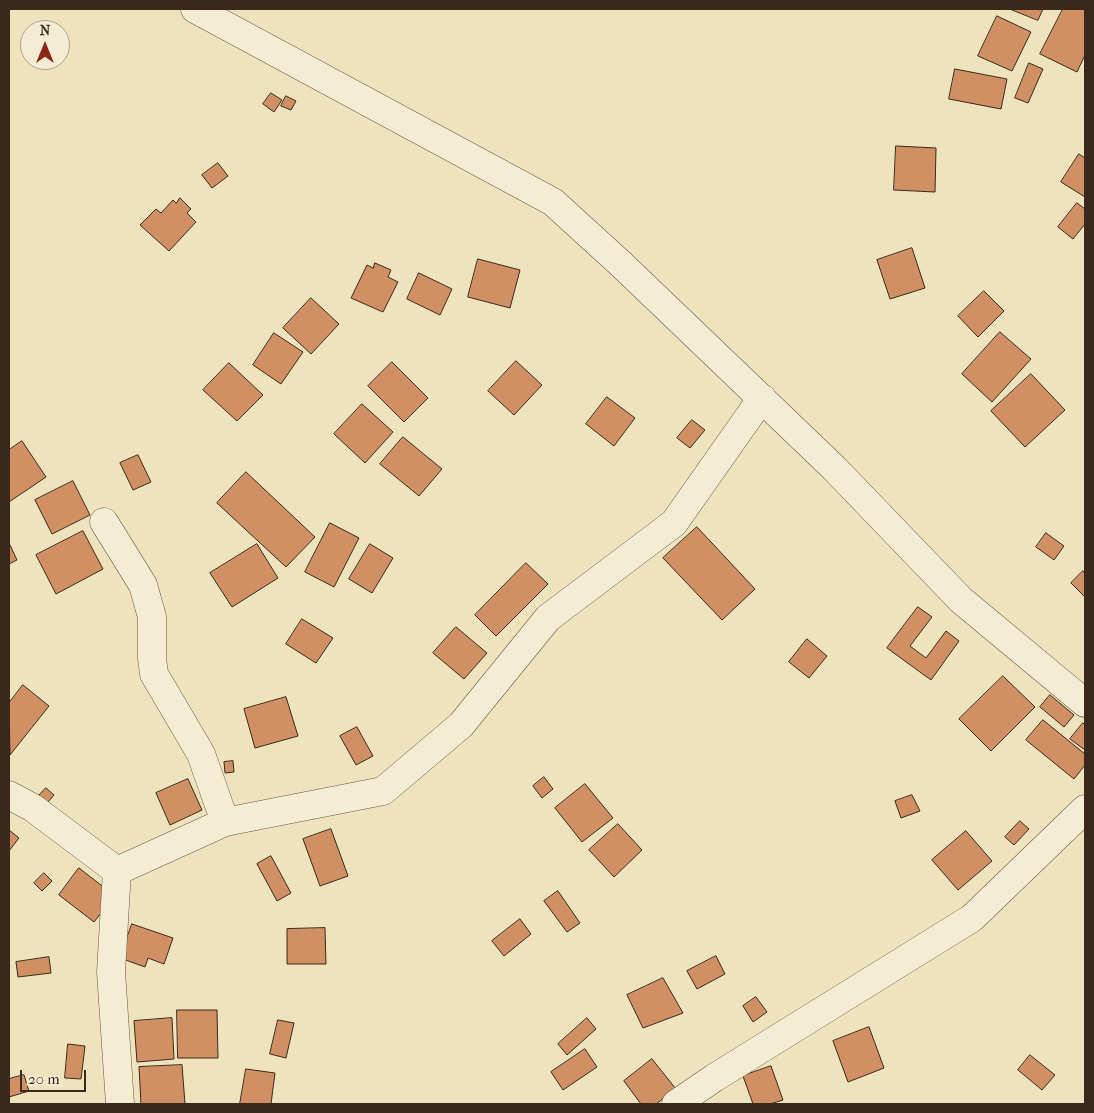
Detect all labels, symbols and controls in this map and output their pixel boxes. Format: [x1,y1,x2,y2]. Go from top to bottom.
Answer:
north arrow [20,20,70,70]
text: N [40,22,50,39]
scale bar [22,1060,89,1092]
text: 20 m [28,1070,60,1088]

